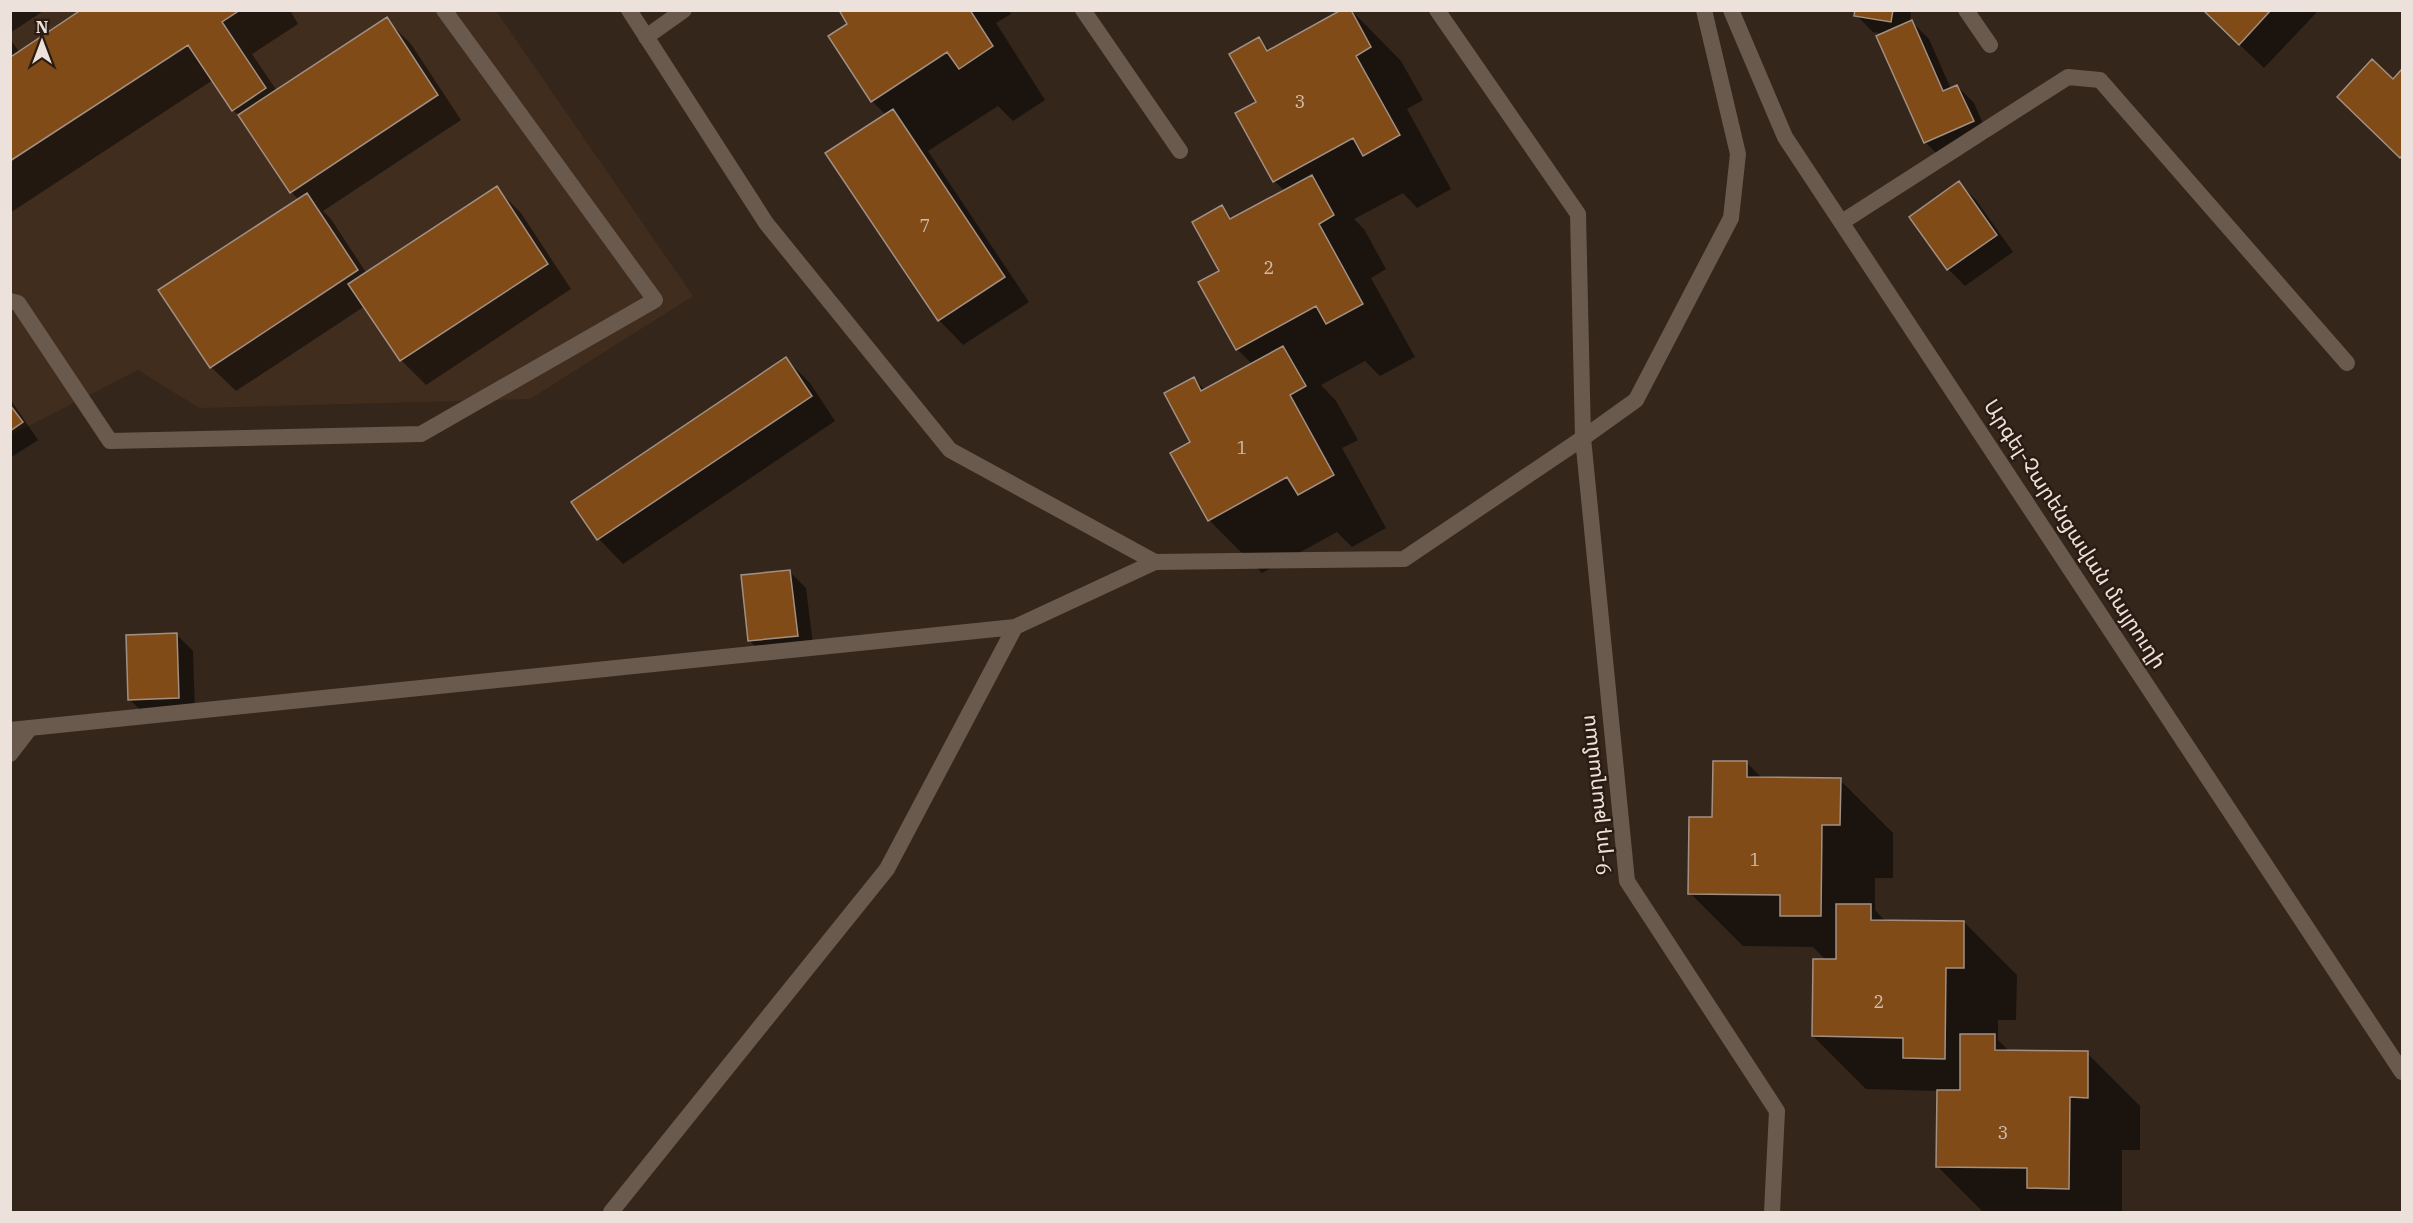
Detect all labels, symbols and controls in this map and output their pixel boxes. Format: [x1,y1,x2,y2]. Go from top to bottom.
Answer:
north arrow [12,12,72,72]
text: N [36,17,48,37]
house number: 3 [1295,90,1305,113]
house number: 7 [920,214,930,237]
house number: 2 [1264,256,1274,279]
street label: Արգել-Չարենցավան մայրուղի [1978,393,2174,674]
house number: 1 [1237,436,1247,459]
street label: 9-րդ թաղամաս [1573,713,1617,877]
house number: 1 [1750,848,1760,871]
house number: 2 [1874,990,1884,1013]
house number: 3 [1998,1121,2008,1144]

